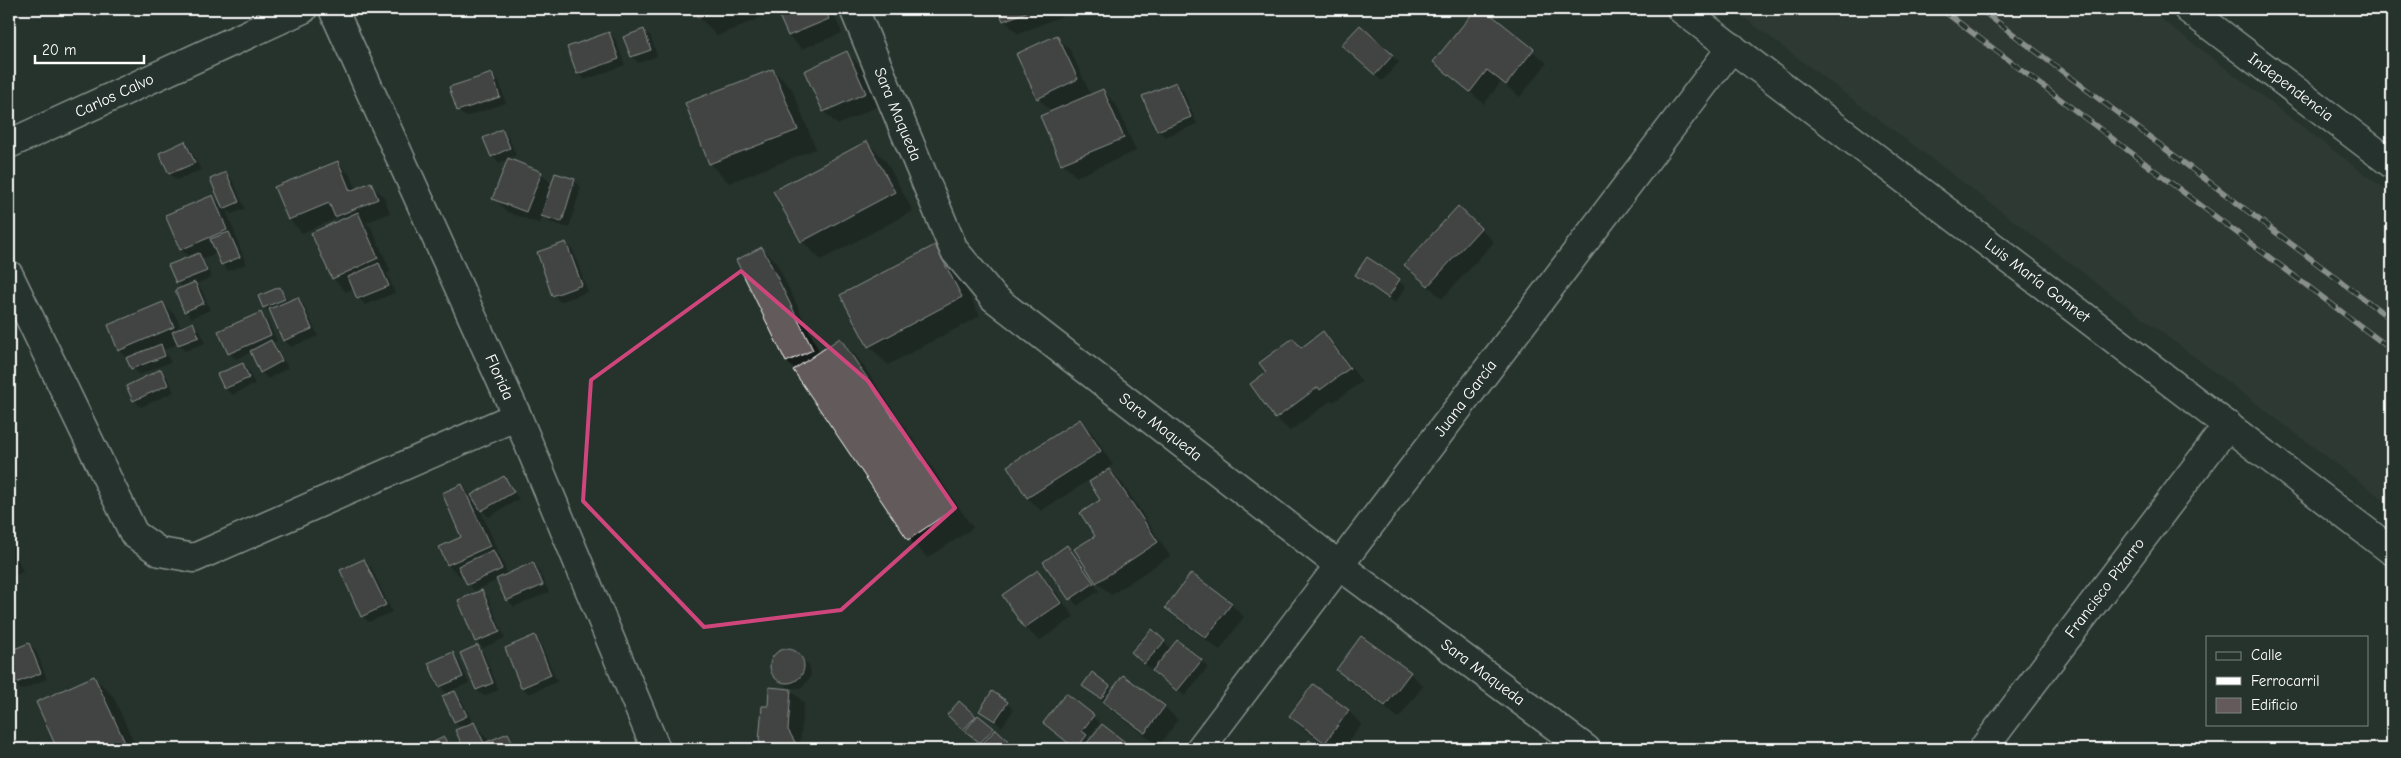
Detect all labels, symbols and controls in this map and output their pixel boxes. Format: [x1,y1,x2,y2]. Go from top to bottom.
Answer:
scale bar [35,32,144,64]
text: 20 m [42,41,76,59]
street label: Independencia [2245,49,2337,125]
street label: Sara Maqueda [870,65,925,164]
street label: Carlos Calvo [72,70,157,121]
street label: Luis María Gonnet [1981,235,2094,327]
street label: Florida [481,352,518,403]
street label: Juana García [1431,356,1501,440]
street label: Sara Maqueda [1116,389,1205,465]
street label: Francisco Pizarro [2061,534,2148,641]
street label: Sara Maqueda [1437,635,1528,709]
legend [2206,636,2368,726]
text: Calle [2251,646,2283,664]
text: Ferrocarril [2251,672,2319,690]
text: Edificio [2251,696,2298,714]

